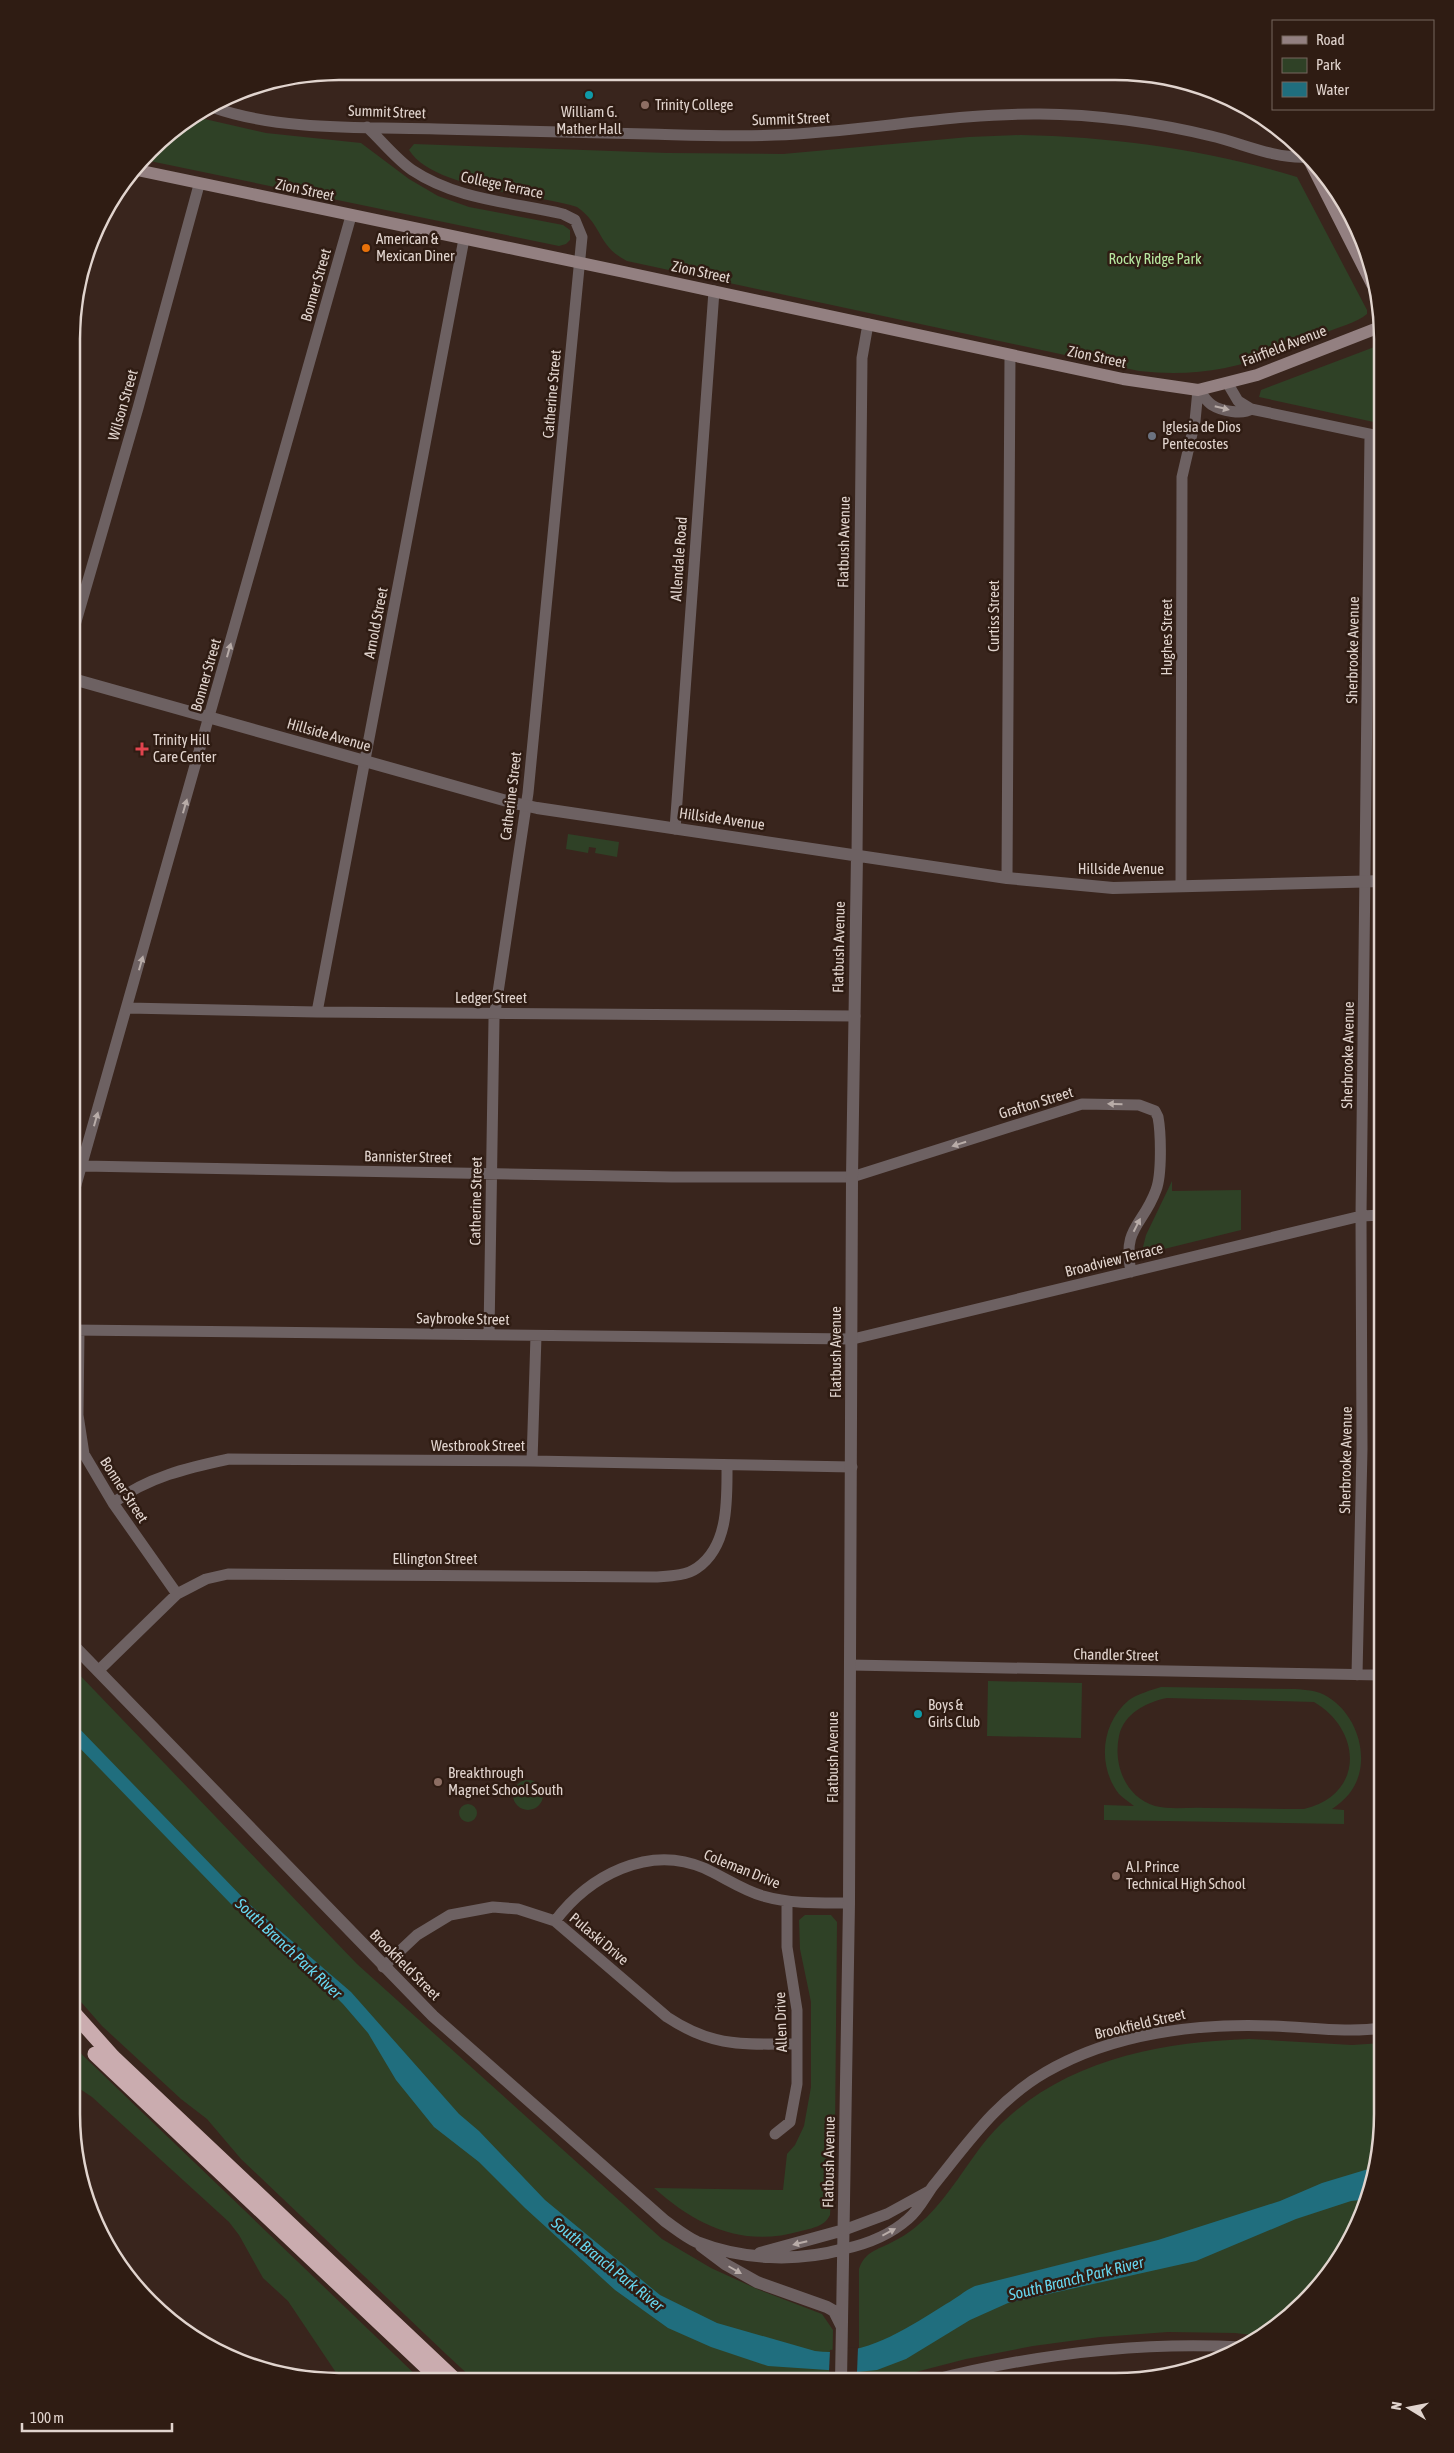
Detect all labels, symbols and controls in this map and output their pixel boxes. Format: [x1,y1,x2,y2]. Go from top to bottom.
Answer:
legend [1272,20,1434,110]
text: Road [1316,31,1345,48]
text: Park [1316,56,1341,73]
text: Water [1316,81,1349,98]
marker: William G. Mather Hall [583,89,595,101]
place label: Trinity College [655,96,733,113]
marker: Trinity College [639,99,651,111]
street label: Summit Street [348,102,426,121]
place label: William G. Mather Hall [556,103,622,137]
street label: Summit Street [752,109,830,128]
street label: College Terrace [459,167,545,202]
street label: Zion Street [274,175,336,204]
place label: American & Mexican Diner [376,230,455,264]
marker: American & Mexican Diner [360,242,372,254]
street label: Bonner Street [297,247,334,323]
park label: Rocky Ridge Park [1108,250,1202,267]
street label: Zion Street [670,257,732,286]
street label: Fairfield Avenue [1239,322,1329,369]
street label: Zion Street [1066,342,1128,371]
street label: Catherine Street [539,349,564,439]
street label: Wilson Street [104,367,141,442]
one-way arrow [1214,404,1230,412]
place label: Iglesia de Dios Pentecostes [1162,418,1241,452]
marker: Iglesia de Dios Pentecostes [1146,430,1158,442]
street label: Flatbush Avenue [834,496,853,588]
street label: Allendale Road [667,516,690,602]
street label: Curtiss Street [985,580,1002,652]
street label: Arnold Street [360,586,391,660]
street label: Sherbrooke Avenue [1343,596,1362,704]
street label: Hughes Street [1158,599,1175,675]
street label: Bonner Street [187,637,224,713]
one-way arrow [225,642,233,657]
street label: Hillside Avenue [285,714,373,755]
place label: Trinity Hill Care Center [153,731,217,765]
marker: Trinity Hill Care Center [135,742,149,756]
street label: Catherine Street [497,751,524,841]
one-way arrow [181,799,189,814]
street label: Hillside Avenue [678,804,766,833]
street label: Hillside Avenue [1078,860,1164,877]
street label: Flatbush Avenue [829,901,848,993]
one-way arrow [137,955,145,970]
street label: Ledger Street [455,989,527,1006]
street label: Sherbrooke Avenue [1338,1001,1357,1109]
street label: Grafton Street [997,1083,1075,1122]
one-way arrow [1107,1100,1123,1108]
one-way arrow [92,1111,100,1127]
one-way arrow [951,1140,966,1148]
street label: Bannister Street [364,1147,452,1166]
street label: Catherine Street [466,1156,485,1246]
one-way arrow [1133,1218,1141,1233]
street label: Broadview Terrace [1063,1239,1165,1280]
street label: Flatbush Avenue [827,1306,844,1398]
street label: Saybrooke Street [416,1309,510,1328]
street label: Sherbrooke Avenue [1336,1406,1355,1514]
street label: Westbrook Street [431,1437,525,1454]
street label: Bonner Street [97,1454,152,1526]
street label: Ellington Street [393,1550,477,1567]
street label: Chandler Street [1073,1645,1159,1664]
place label: Boys & Girls Club [928,1696,980,1730]
marker: Boys & Girls Club [912,1708,924,1720]
street label: Flatbush Avenue [824,1711,841,1803]
place label: Breakthrough Magnet School South [448,1764,563,1798]
marker: Breakthrough Magnet School South [432,1776,444,1788]
street label: Coleman Drive [702,1846,783,1892]
place label: A.I. Prince Technical High School [1126,1858,1246,1892]
marker: A.I. Prince Technical High School [1110,1870,1122,1882]
water label: South Branch Park River [231,1893,347,2003]
street label: Pulaski Drive [566,1909,632,1968]
street label: Brookfield Street [367,1926,444,2003]
street label: Allen Drive [771,1991,790,2052]
street label: Brookfield Street [1093,2005,1187,2042]
street label: Flatbush Avenue [819,2116,838,2208]
water label: South Branch Park River [548,2213,669,2315]
one-way arrow [882,2228,897,2236]
one-way arrow [792,2239,807,2247]
water label: South Branch Park River [1006,2252,1147,2304]
one-way arrow [728,2265,741,2274]
north arrow [1384,2383,1434,2433]
scale bar [22,2400,172,2432]
text: N [1388,2400,1405,2411]
text: 100 m [30,2409,64,2426]

